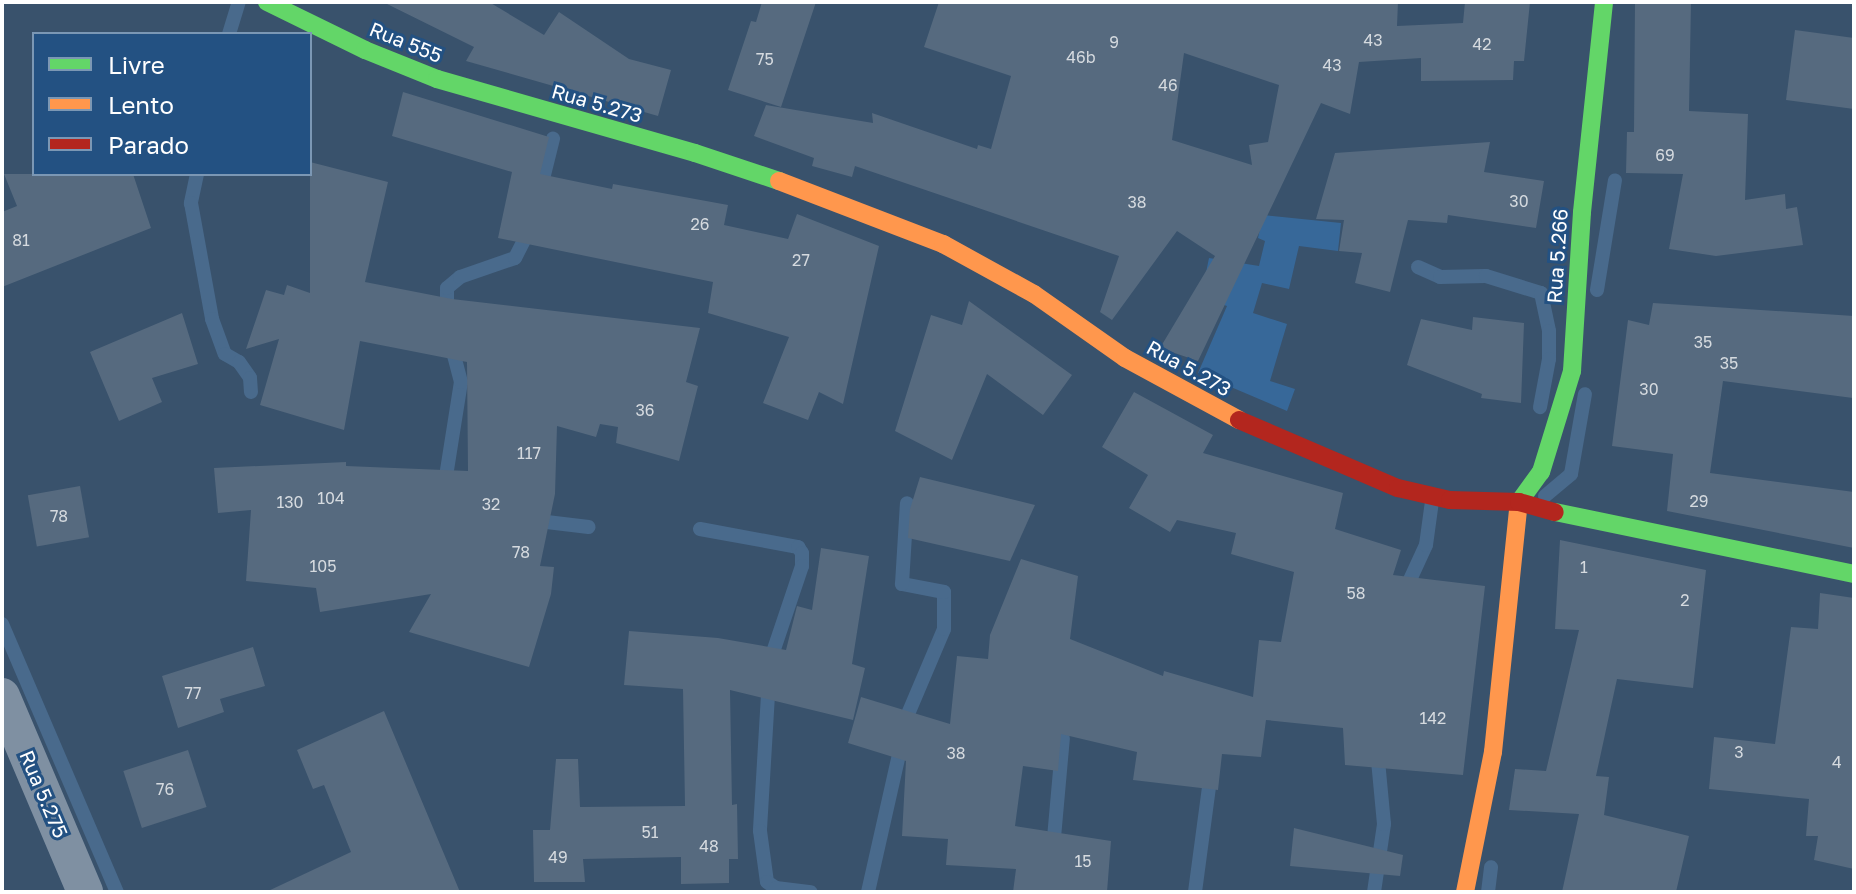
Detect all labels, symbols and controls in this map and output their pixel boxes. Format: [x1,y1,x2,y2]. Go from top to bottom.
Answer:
street label: Rua 555 [366,17,446,67]
house number: 43 [1363,30,1383,50]
legend [32,32,312,176]
house number: 9 [1109,32,1119,52]
house number: 42 [1472,34,1492,54]
house number: 46b [1066,47,1096,67]
house number: 75 [756,49,774,69]
text: Livre [108,50,165,79]
house number: 43 [1322,55,1342,75]
house number: 46 [1158,75,1178,95]
street label: Rua 5.273 [549,79,645,127]
text: Lento [108,90,174,119]
text: Parado [108,130,189,159]
house number: 69 [1655,145,1675,165]
house number: 30 [1509,191,1529,211]
house number: 38 [1127,192,1147,212]
street label: Rua 5.266 [1542,208,1572,304]
house number: 26 [691,214,709,234]
house number: 81 [12,230,30,250]
house number: 27 [792,250,810,270]
house number: 35 [1694,332,1712,352]
street label: Rua 5.273 [1142,335,1236,401]
house number: 35 [1720,353,1738,373]
house number: 30 [1639,379,1659,399]
house number: 36 [635,400,655,420]
house number: 117 [517,443,541,463]
house number: 104 [317,488,345,508]
house number: 29 [1690,491,1708,511]
house number: 130 [276,492,304,512]
house number: 32 [482,494,500,514]
house number: 78 [50,506,68,526]
house number: 78 [512,542,530,562]
house number: 105 [310,556,336,576]
house number: 1 [1580,557,1588,577]
house number: 58 [1346,583,1366,603]
house number: 2 [1680,590,1690,610]
house number: 77 [185,683,201,703]
house number: 142 [1420,708,1446,728]
house number: 3 [1734,742,1744,762]
house number: 38 [946,743,966,763]
street label: Rua 5.275 [15,747,73,841]
house number: 4 [1832,752,1842,772]
house number: 76 [156,779,174,799]
house number: 51 [641,822,659,842]
house number: 48 [699,836,719,856]
house number: 49 [548,847,568,867]
house number: 15 [1074,851,1092,871]

